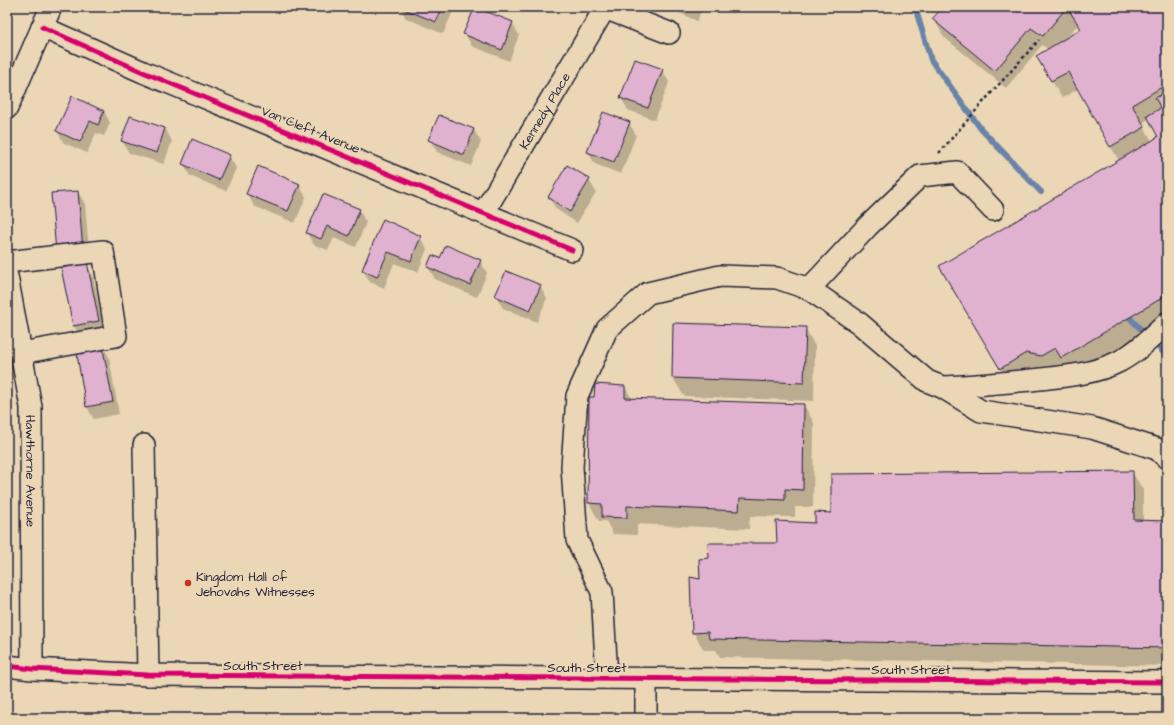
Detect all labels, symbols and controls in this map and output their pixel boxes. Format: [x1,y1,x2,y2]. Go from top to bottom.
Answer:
street label: Kennedy Place [515,69,575,153]
street label: Van Cleft Avenue [258,102,363,158]
street label: Hawthorne Avenue [21,415,39,527]
place label: Kingdom Hall of Jehovahs Witnesses [196,568,315,601]
marker: Kingdom Hall of Jehovahs Witnesses [183,578,193,588]
street label: South Street [223,657,303,675]
street label: South Street [547,659,627,677]
street label: South Street [871,661,951,679]

